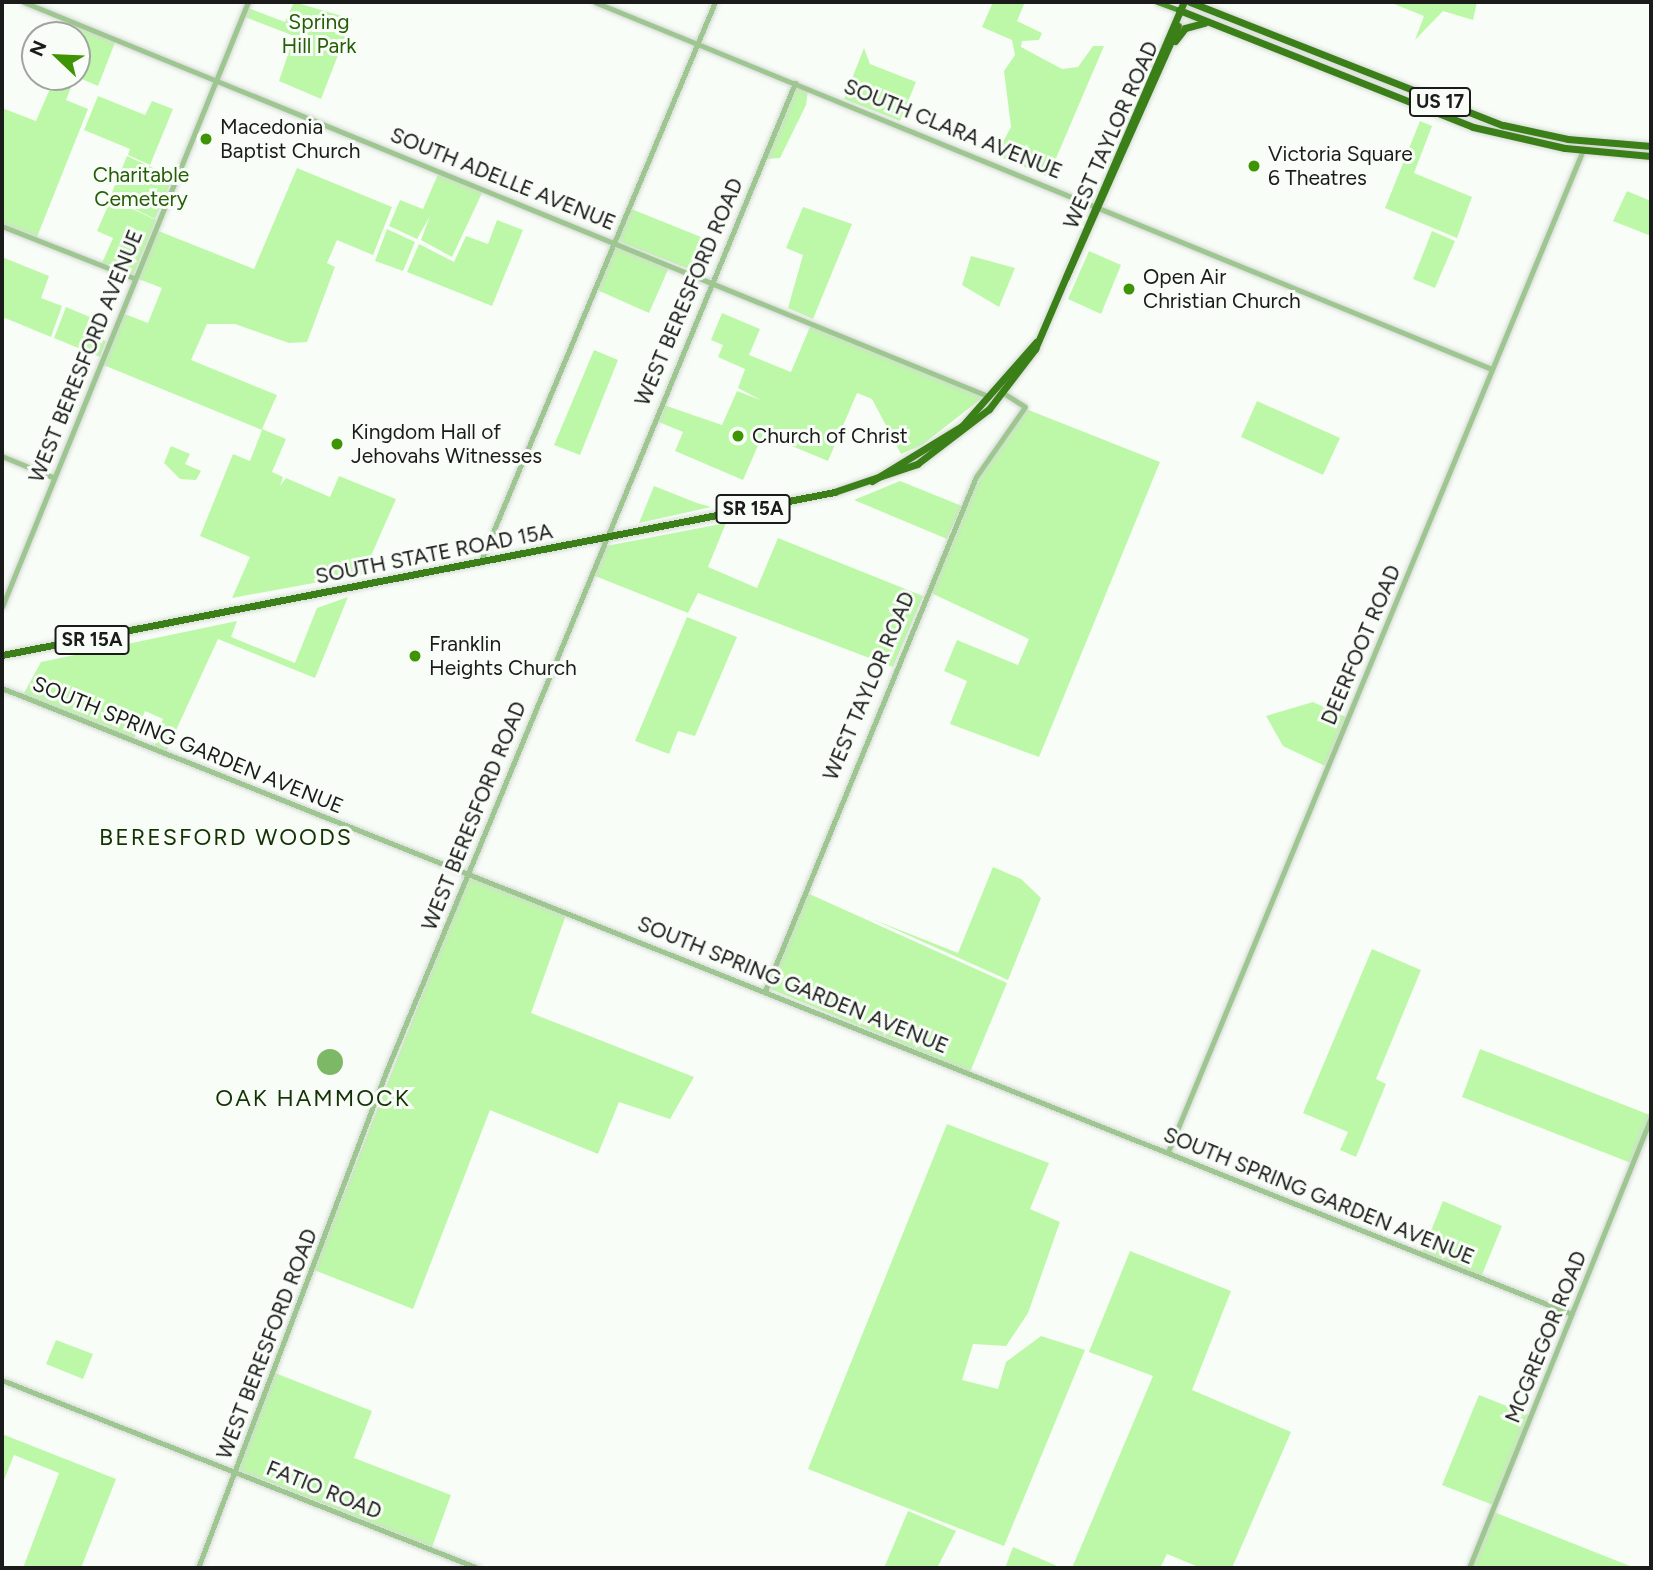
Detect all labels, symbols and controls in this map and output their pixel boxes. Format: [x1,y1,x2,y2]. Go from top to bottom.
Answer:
park label: Spring Hill Park [281,9,357,59]
north arrow [21,21,91,91]
text: N [25,37,52,60]
street label: WEST TAYLOR ROAD [1058,37,1164,233]
street label: SOUTH CLARA AVENUE [840,74,1066,184]
road number: US 17 [1408,86,1472,118]
place label: Macedonia Baptist Church [220,114,360,164]
street label: SOUTH ADELLE AVENUE [387,122,619,236]
marker: Macedonia Baptist Church [198,131,214,147]
place label: Victoria Square 6 Theatres [1268,141,1413,191]
marker: Victoria Square 6 Theatres [1246,158,1262,174]
park label: Charitable Cemetery [93,162,189,212]
street label: WEST BERESFORD ROAD [630,175,748,409]
street label: WEST BERESFORD AVENUE [24,226,148,486]
place label: Open Air Christian Church [1143,264,1301,314]
marker: Open Air Christian Church [1121,281,1137,297]
place label: Kingdom Hall of Jehovahs Witnesses [351,419,542,469]
place label: Church of Christ [752,423,908,449]
marker: Church of Christ [730,428,746,444]
marker: Kingdom Hall of Jehovahs Witnesses [329,436,345,452]
road number: SR 15A [714,494,792,524]
street label: SOUTH STATE ROAD 15A [313,519,555,589]
street label: DEERFOOT ROAD [1316,561,1406,729]
street label: WEST TAYLOR ROAD [818,588,920,784]
road number: SR 15A [54,624,130,656]
place label: Franklin Heights Church [429,631,577,681]
marker: Franklin Heights Church [407,648,423,664]
street label: SOUTH SPRING GARDEN AVENUE [29,671,347,819]
street label: WEST BERESFORD ROAD [417,698,531,934]
district label: BERESFORD WOODS [101,823,351,851]
street label: SOUTH SPRING GARDEN AVENUE [634,911,952,1059]
district label: OAK HAMMOCK [217,1084,409,1112]
street label: SOUTH SPRING GARDEN AVENUE [1160,1122,1478,1270]
street label: WEST BERESFORD ROAD [211,1225,323,1463]
street label: MCGREGOR ROAD [1500,1247,1592,1427]
street label: FATIO ROAD [263,1455,385,1525]

